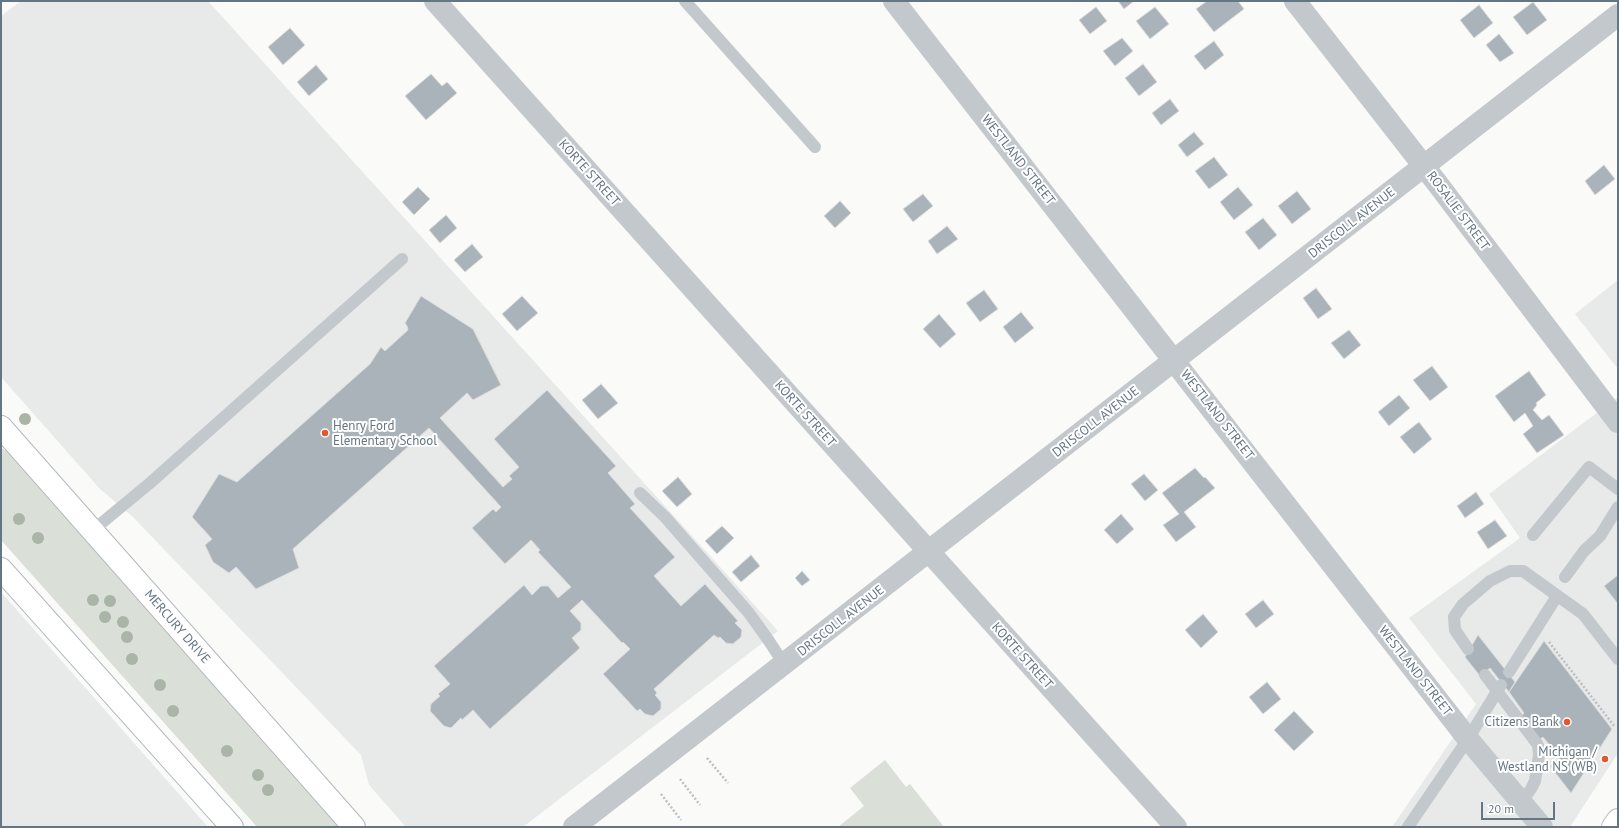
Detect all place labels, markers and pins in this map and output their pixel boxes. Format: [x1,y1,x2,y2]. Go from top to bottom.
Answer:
place label: Henry Ford Elementary School [333,418,437,449]
marker: Henry Ford Elementary School [320,428,330,438]
place label: Citizens Bank [1485,714,1559,730]
marker: Citizens Bank [1562,717,1572,727]
place label: Michigan / Westland NS (WB) [1498,744,1597,775]
marker: Michigan / Westland NS (WB) [1600,754,1610,764]

